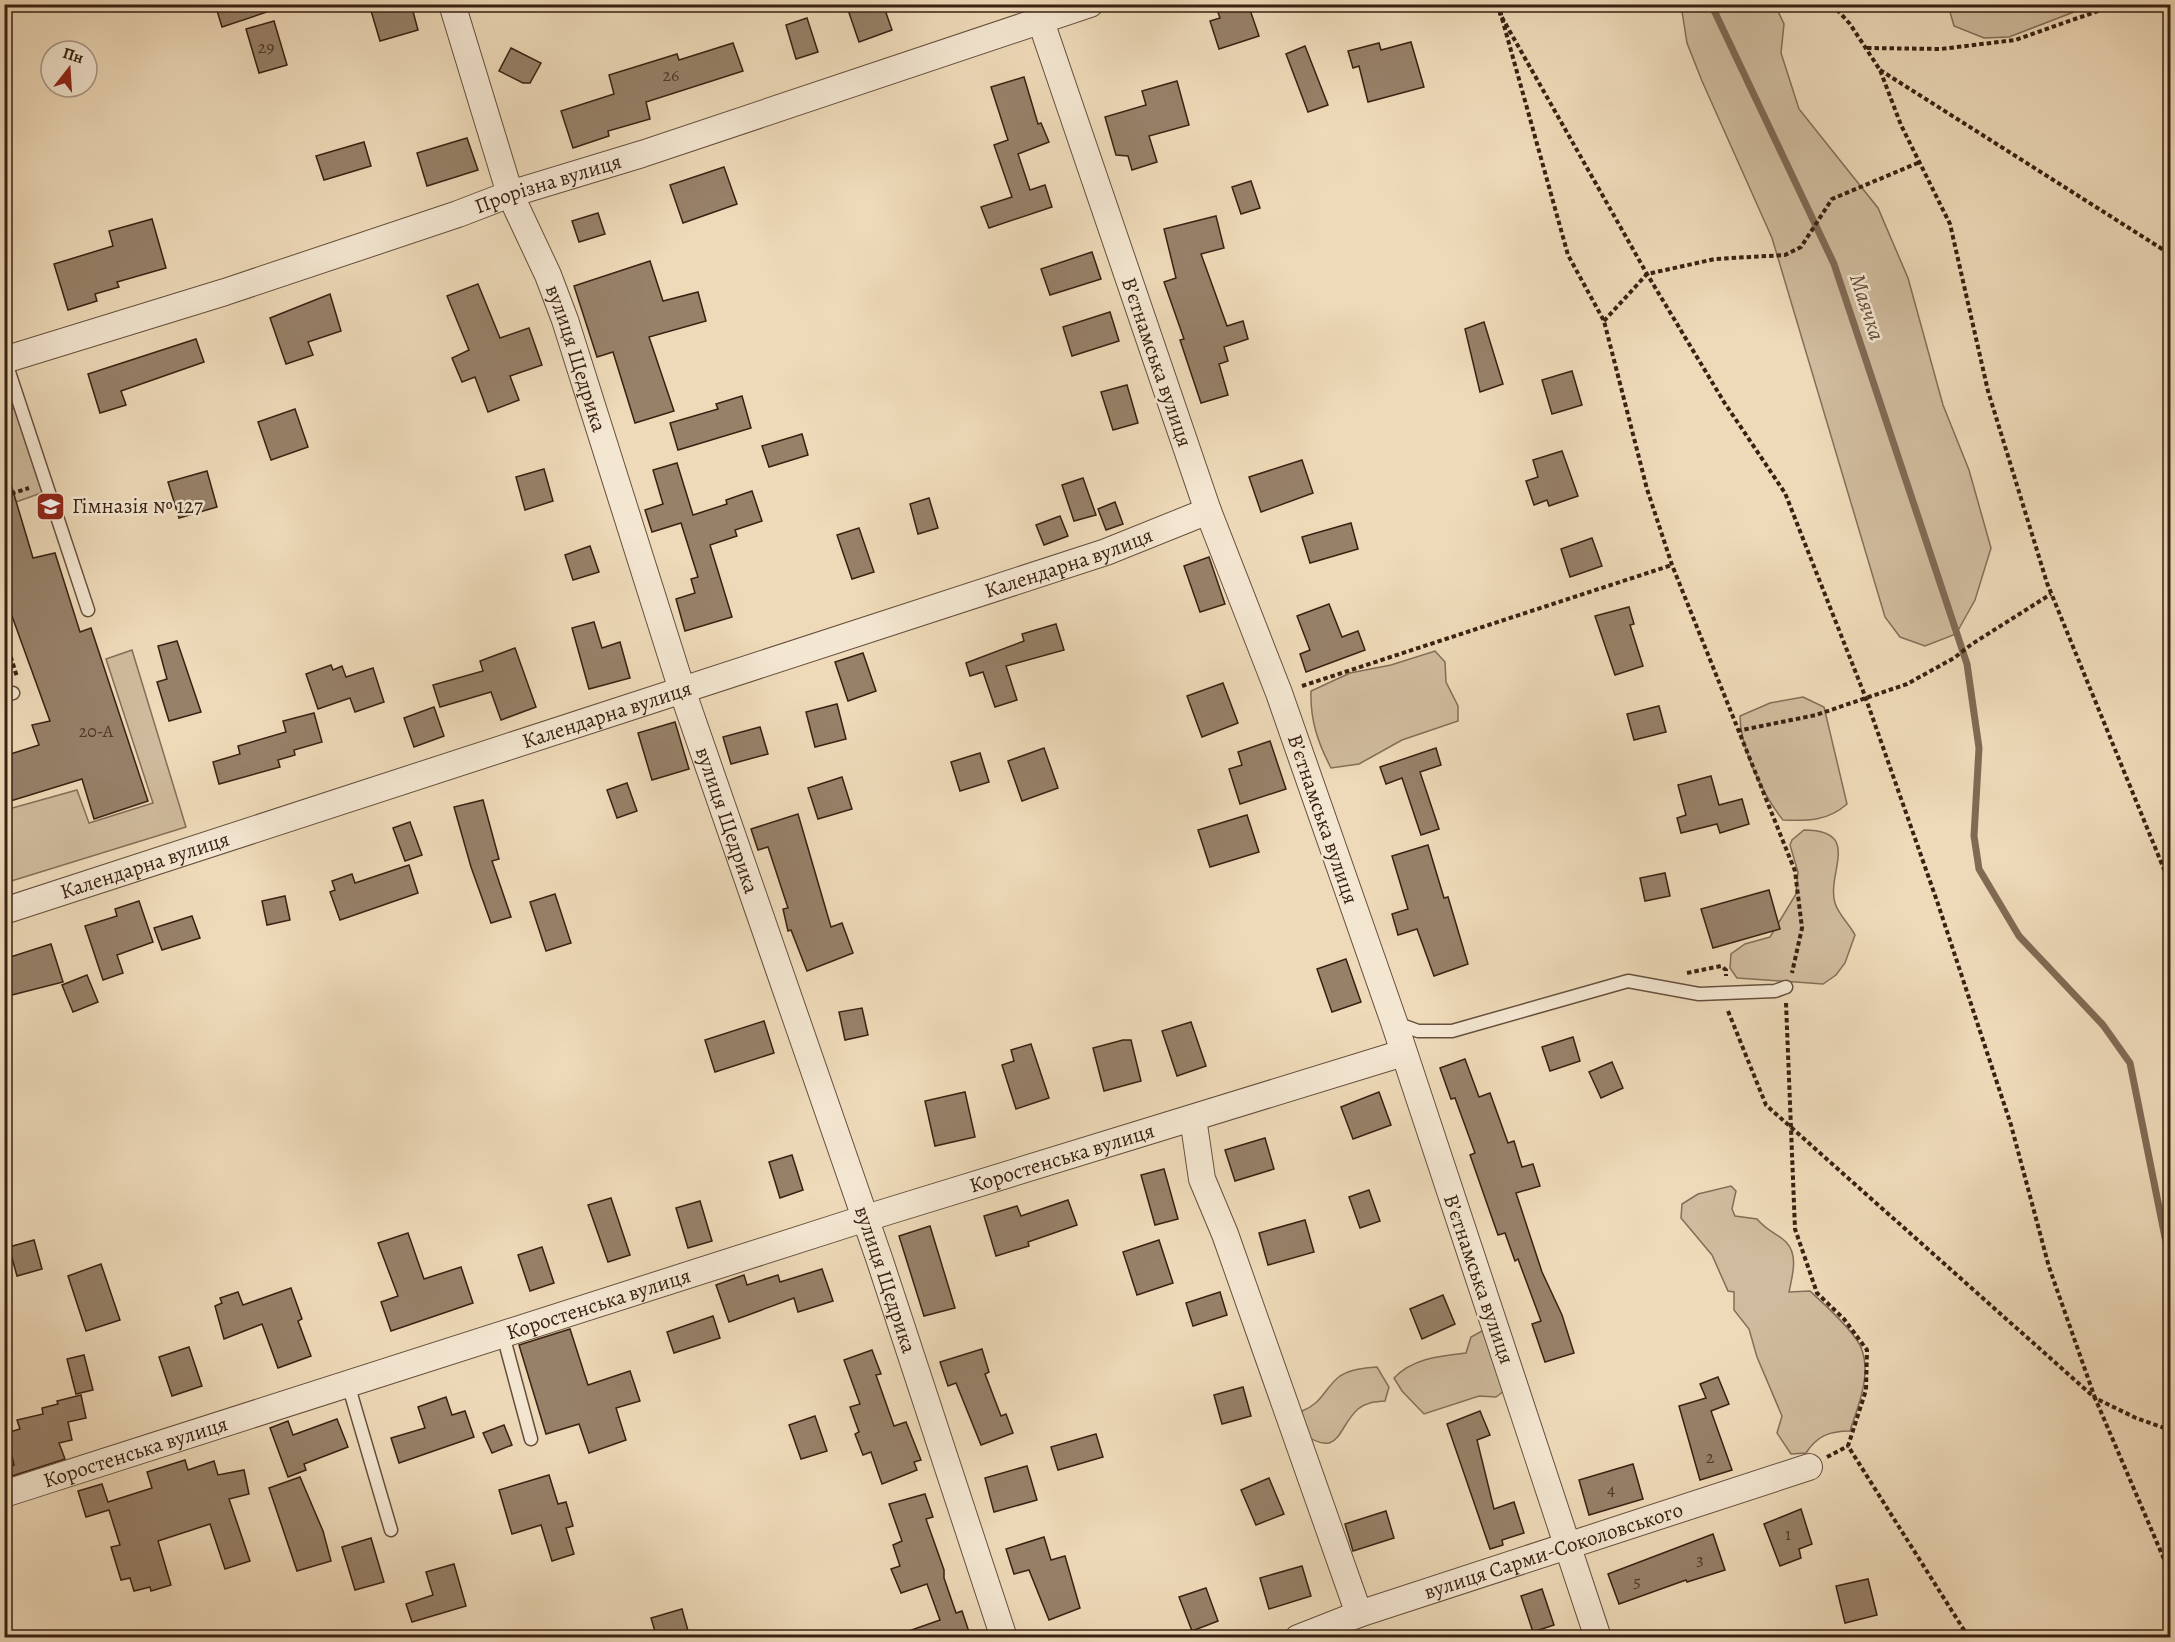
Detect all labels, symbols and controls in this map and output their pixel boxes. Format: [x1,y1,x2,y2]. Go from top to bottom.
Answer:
house number: 29 [258,35,274,59]
north arrow [39,39,99,99]
text: Пн [60,42,86,69]
house number: 26 [663,63,679,87]
street label: Прорізна вулиця [470,147,625,220]
water label: Маячка [1842,270,1892,344]
street label: Вʼєтнамська вулиця [1115,273,1199,451]
street label: вулиця Щедрика [539,280,614,436]
school or university icon: Гімназія № 127 [35,490,67,522]
place label: Гімназія № 127 [72,492,203,520]
street label: Календарна вулиця [981,521,1157,605]
street label: Календарна вулиця [519,674,695,755]
house number: 20-А [79,719,114,743]
street label: Вʼєтнамська вулиця [1281,730,1365,908]
street label: вулиця Щедрика [689,743,766,897]
street label: Календарна вулиця [57,825,233,906]
street label: Коростенська вулиця [966,1116,1158,1199]
street label: Вʼєтнамська вулиця [1437,1190,1521,1368]
street label: вулиця Щедрика [848,1202,923,1357]
street label: Коростенська вулиця [503,1261,694,1346]
street label: Коростенська вулиця [40,1409,231,1495]
house number: 2 [1706,1445,1715,1469]
house number: 4 [1607,1477,1615,1501]
street label: вулиця Сарми-Соколовського [1420,1495,1686,1606]
house number: 1 [1785,1522,1791,1546]
house number: 3 [1696,1547,1704,1571]
house number: 5 [1633,1569,1641,1593]

